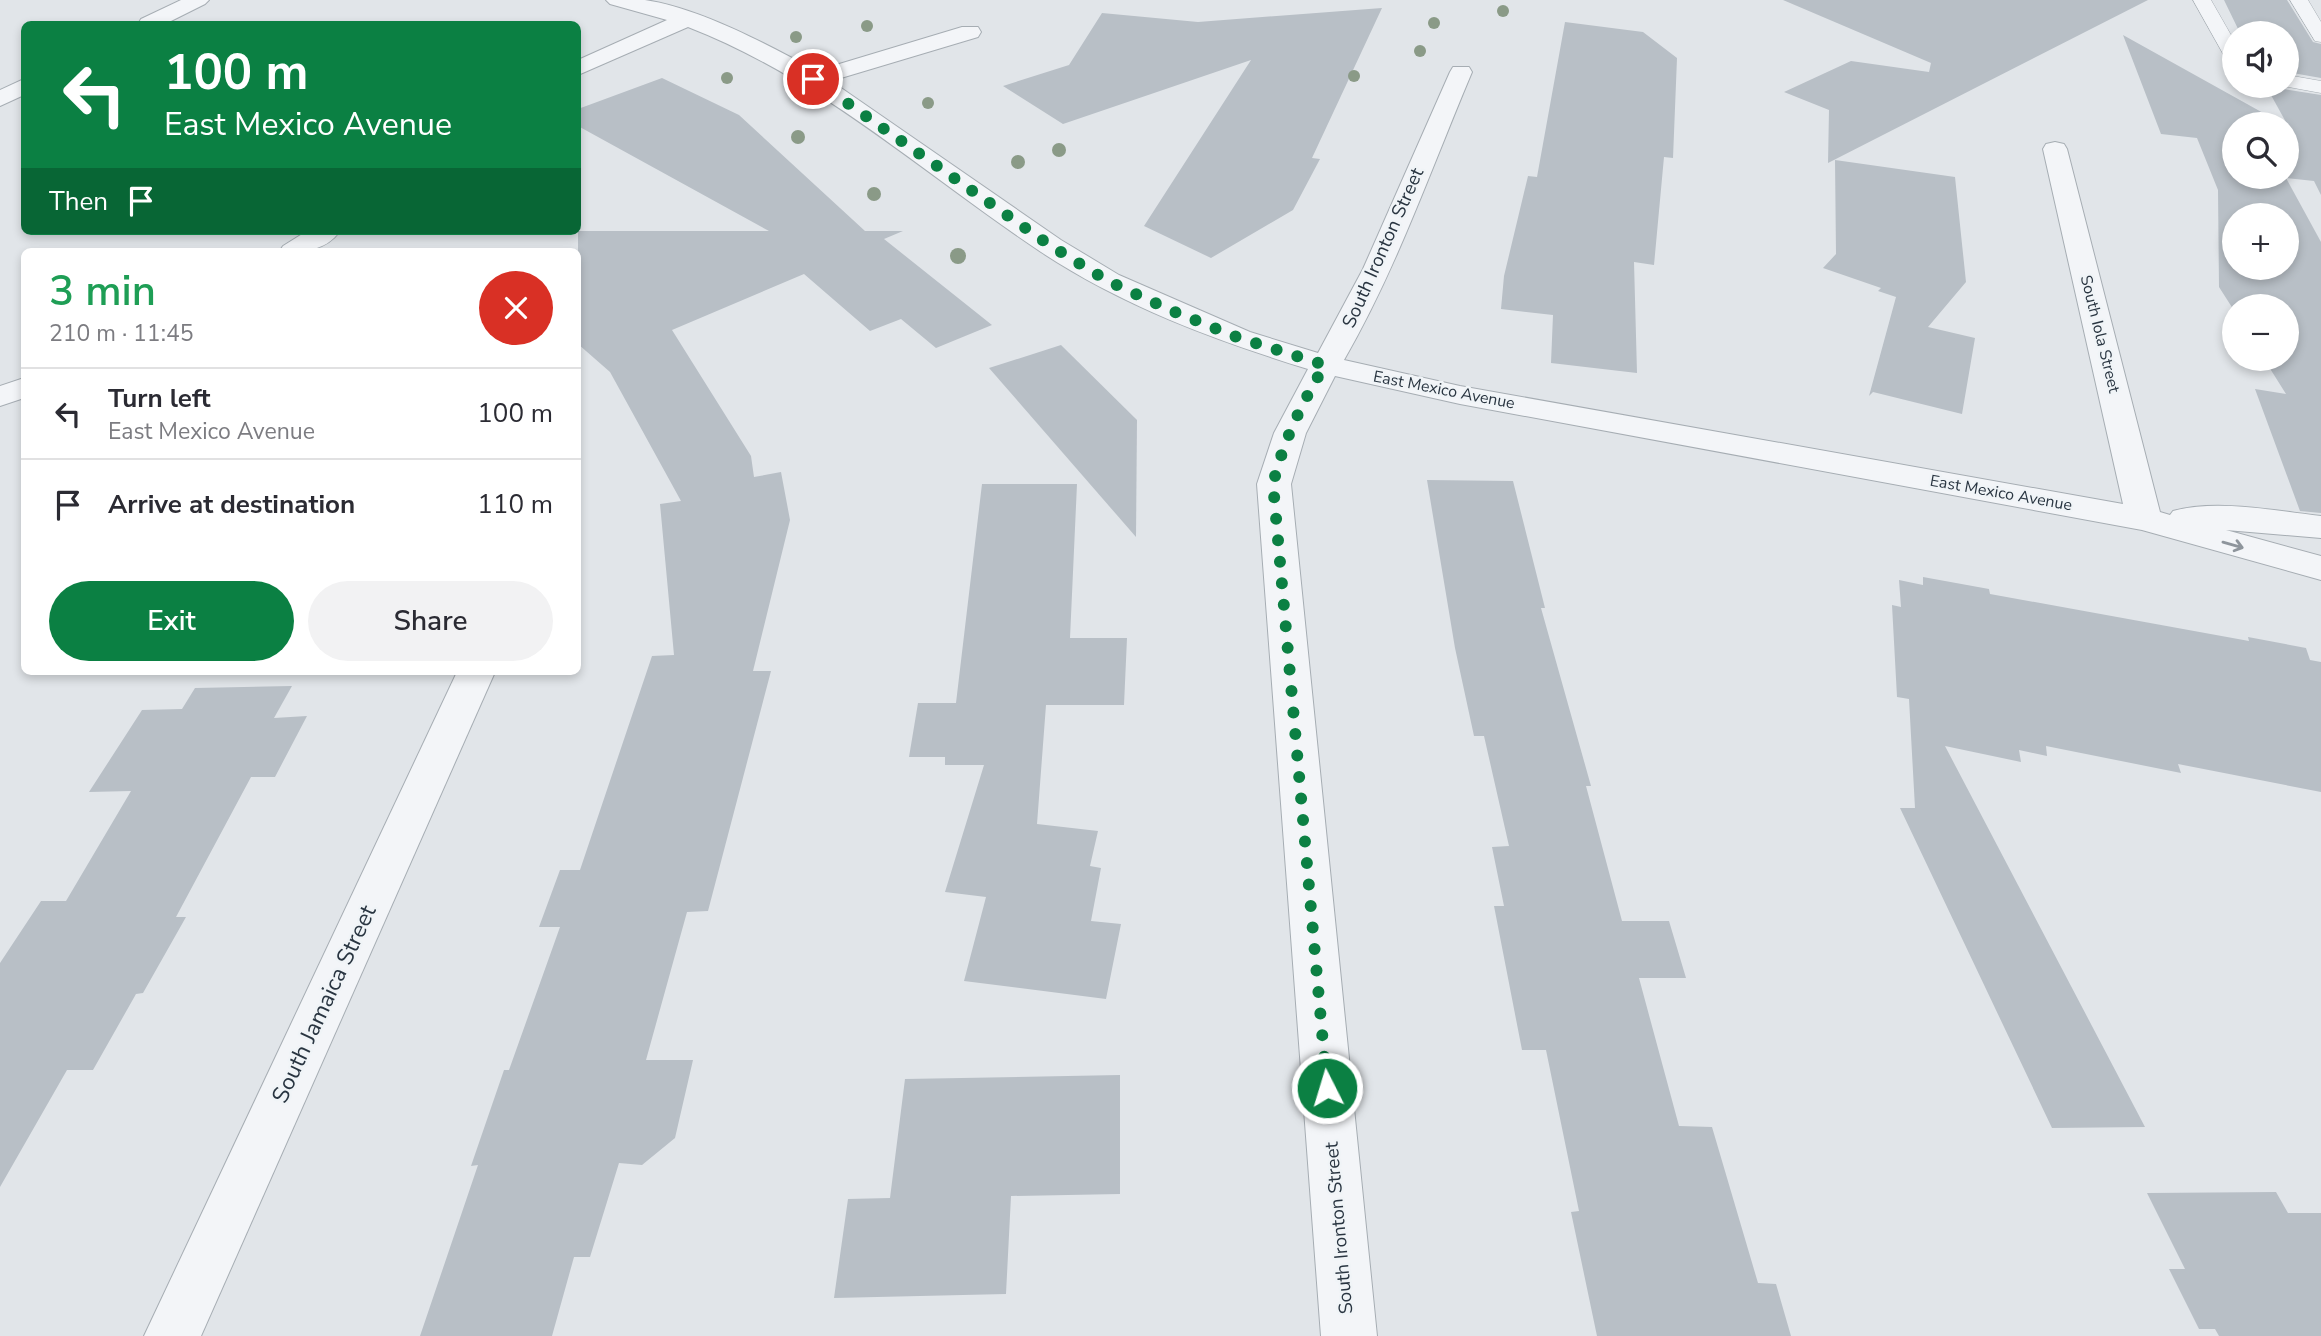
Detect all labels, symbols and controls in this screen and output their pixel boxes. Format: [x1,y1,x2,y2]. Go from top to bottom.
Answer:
map controls [2222,21,2299,371]
button: sound [2222,21,2299,98]
text: 100 m [164,39,308,106]
icon: left [49,49,140,140]
pin [783,49,843,109]
icon: arrive [794,60,832,98]
text: East Mexico Avenue [164,103,452,146]
button: search [2222,112,2299,189]
street label: South Ironton Street [1336,163,1430,332]
icon: arrive [122,182,160,220]
text: Then [49,184,108,219]
button: + [2222,203,2299,280]
text: 3 min [49,263,156,320]
button: close [479,271,553,345]
street label: South Iola Street [2075,273,2125,395]
button: − [2222,294,2299,371]
text: 210 m · 11:45 [49,318,194,349]
street label: East Mexico Avenue [1371,365,1517,415]
text: Turn left [108,381,211,416]
icon: left [49,395,87,433]
text: 100 m [477,396,553,431]
text: East Mexico Avenue [108,416,315,447]
street label: East Mexico Avenue [1928,470,2074,516]
icon: arrive [49,486,87,524]
text: Arrive at destination [108,487,355,522]
text: 110 m [477,487,553,522]
one-way arrow [2222,540,2244,553]
button: Exit [49,581,294,661]
button: Share [308,581,553,661]
street label: South Jamaica Street [264,899,384,1108]
position arrow [1290,1051,1364,1125]
street label: South Ironton Street [1318,1140,1359,1315]

